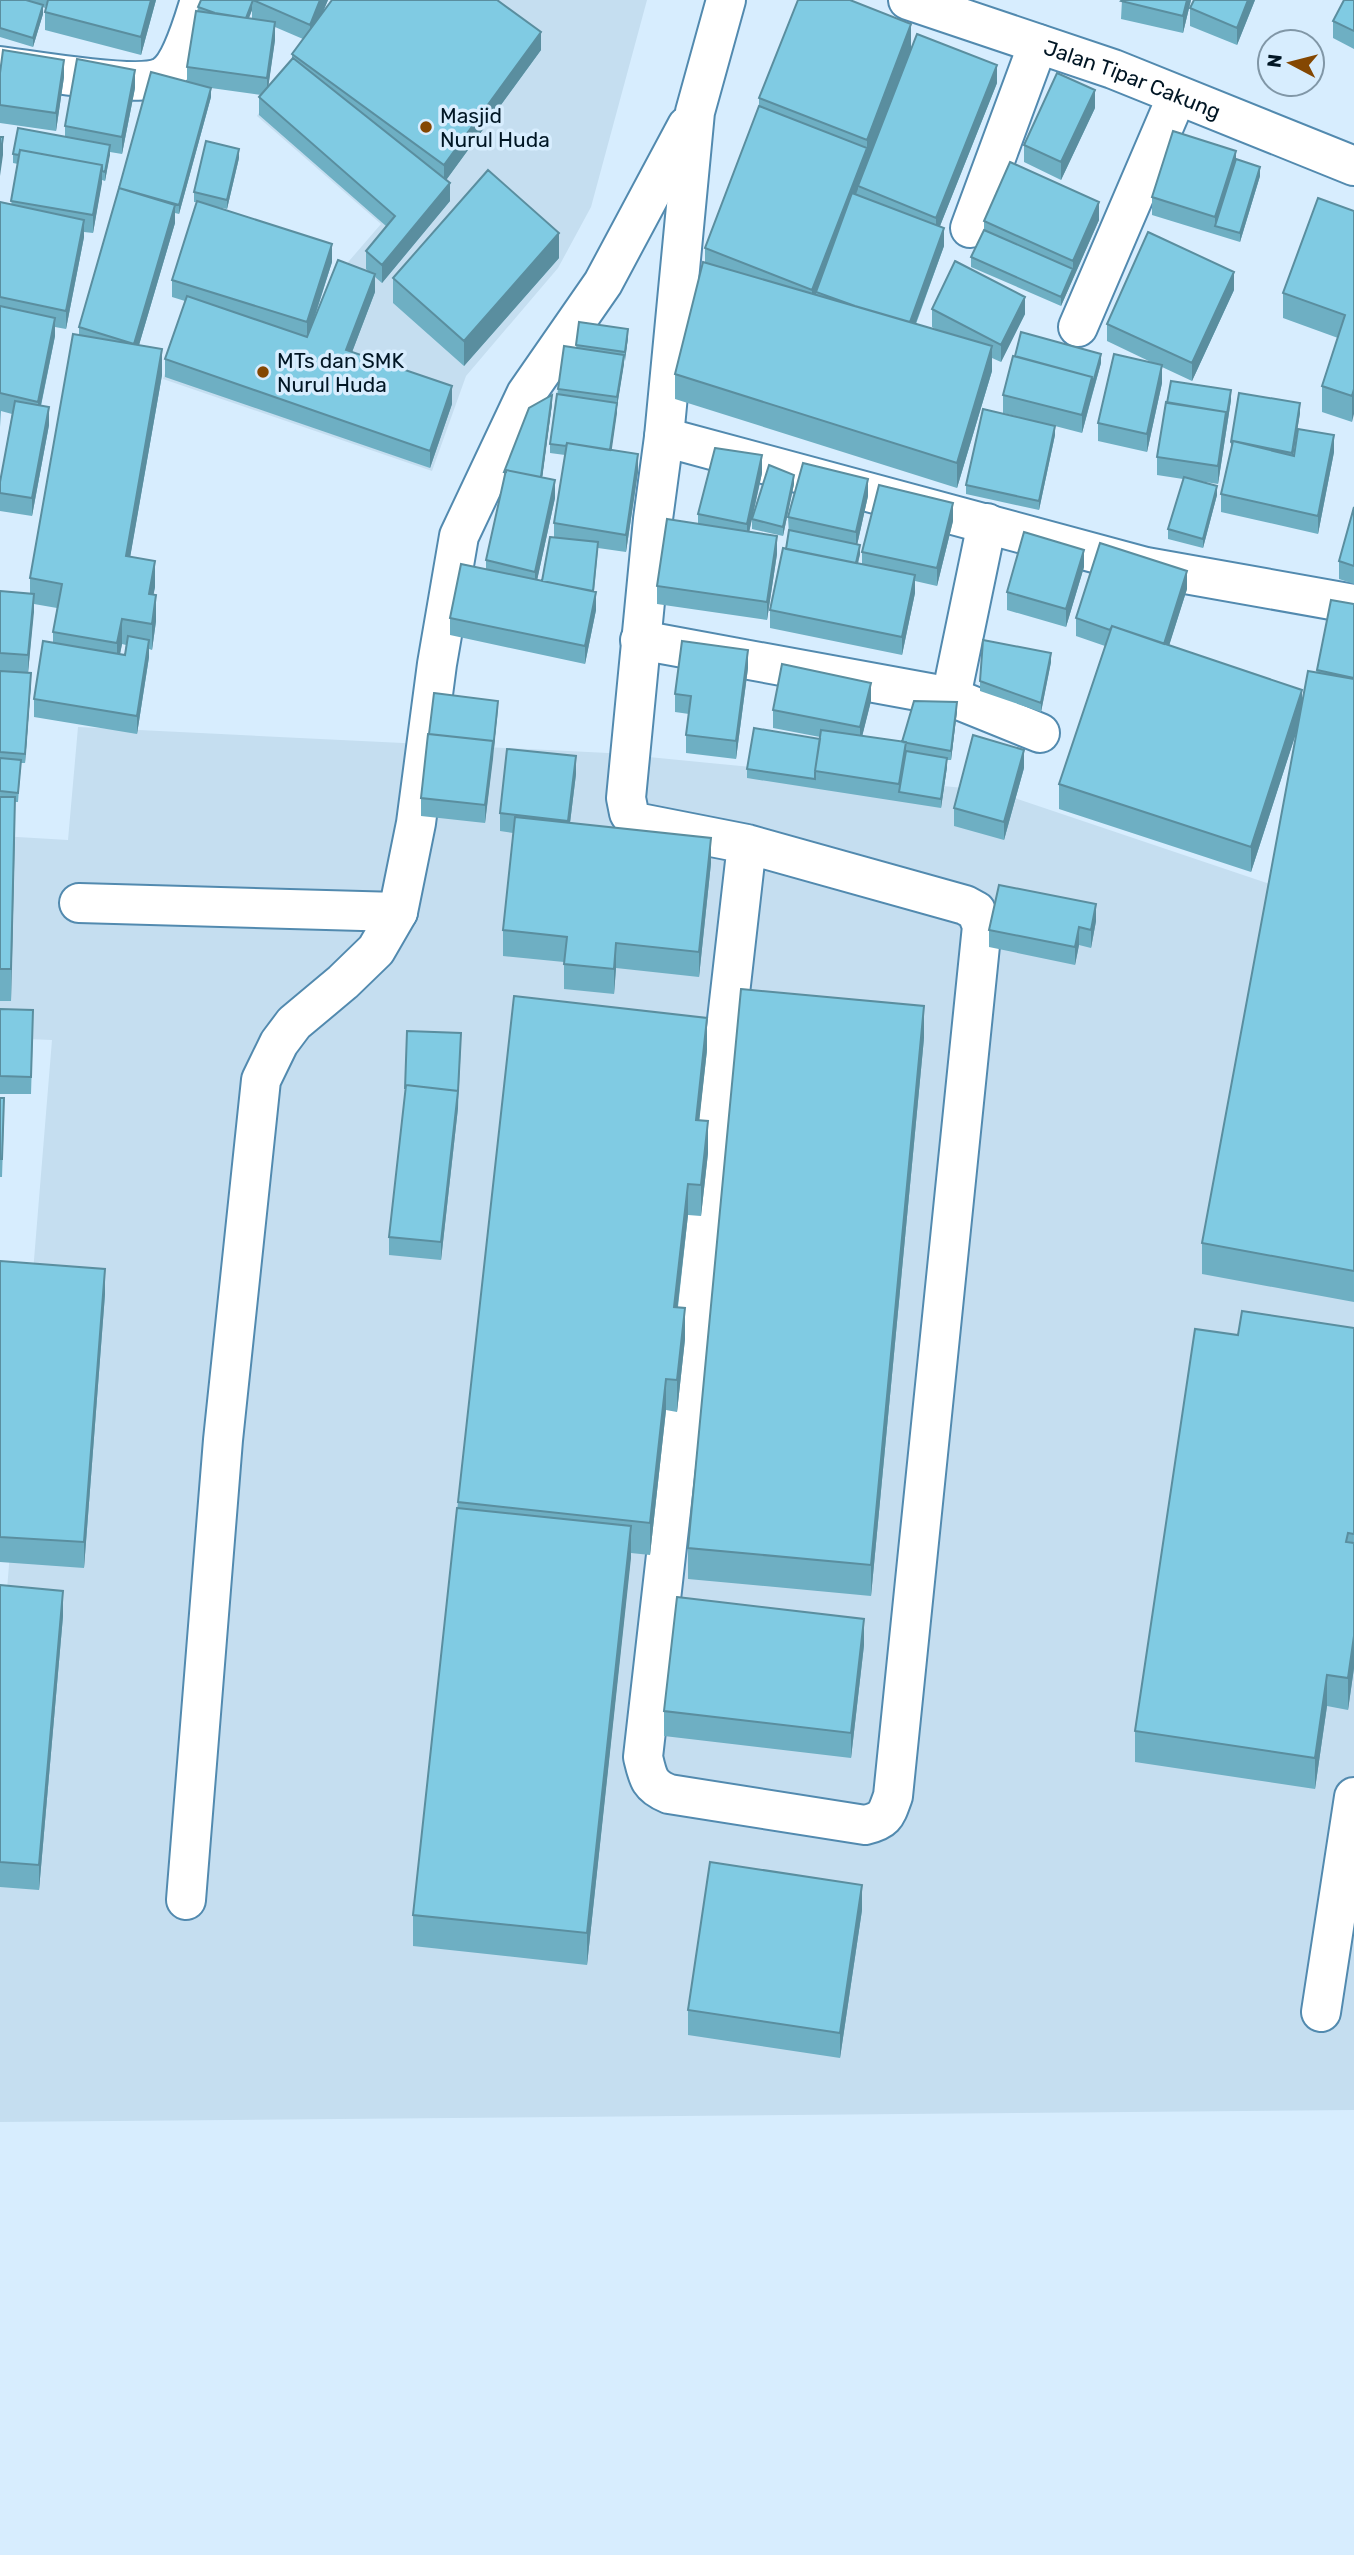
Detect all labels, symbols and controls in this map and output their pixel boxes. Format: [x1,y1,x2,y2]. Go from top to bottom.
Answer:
north arrow [1256,28,1326,98]
street label: Jalan Tipar Cakung [1041,34,1225,124]
text: N [1262,53,1287,69]
place label: Masjid Nurul Huda [440,103,550,152]
marker: Masjid Nurul Huda [418,119,434,135]
place label: MTs dan SMK Nurul Huda [277,348,404,397]
marker: MTs dan SMK Nurul Huda [255,364,271,380]

